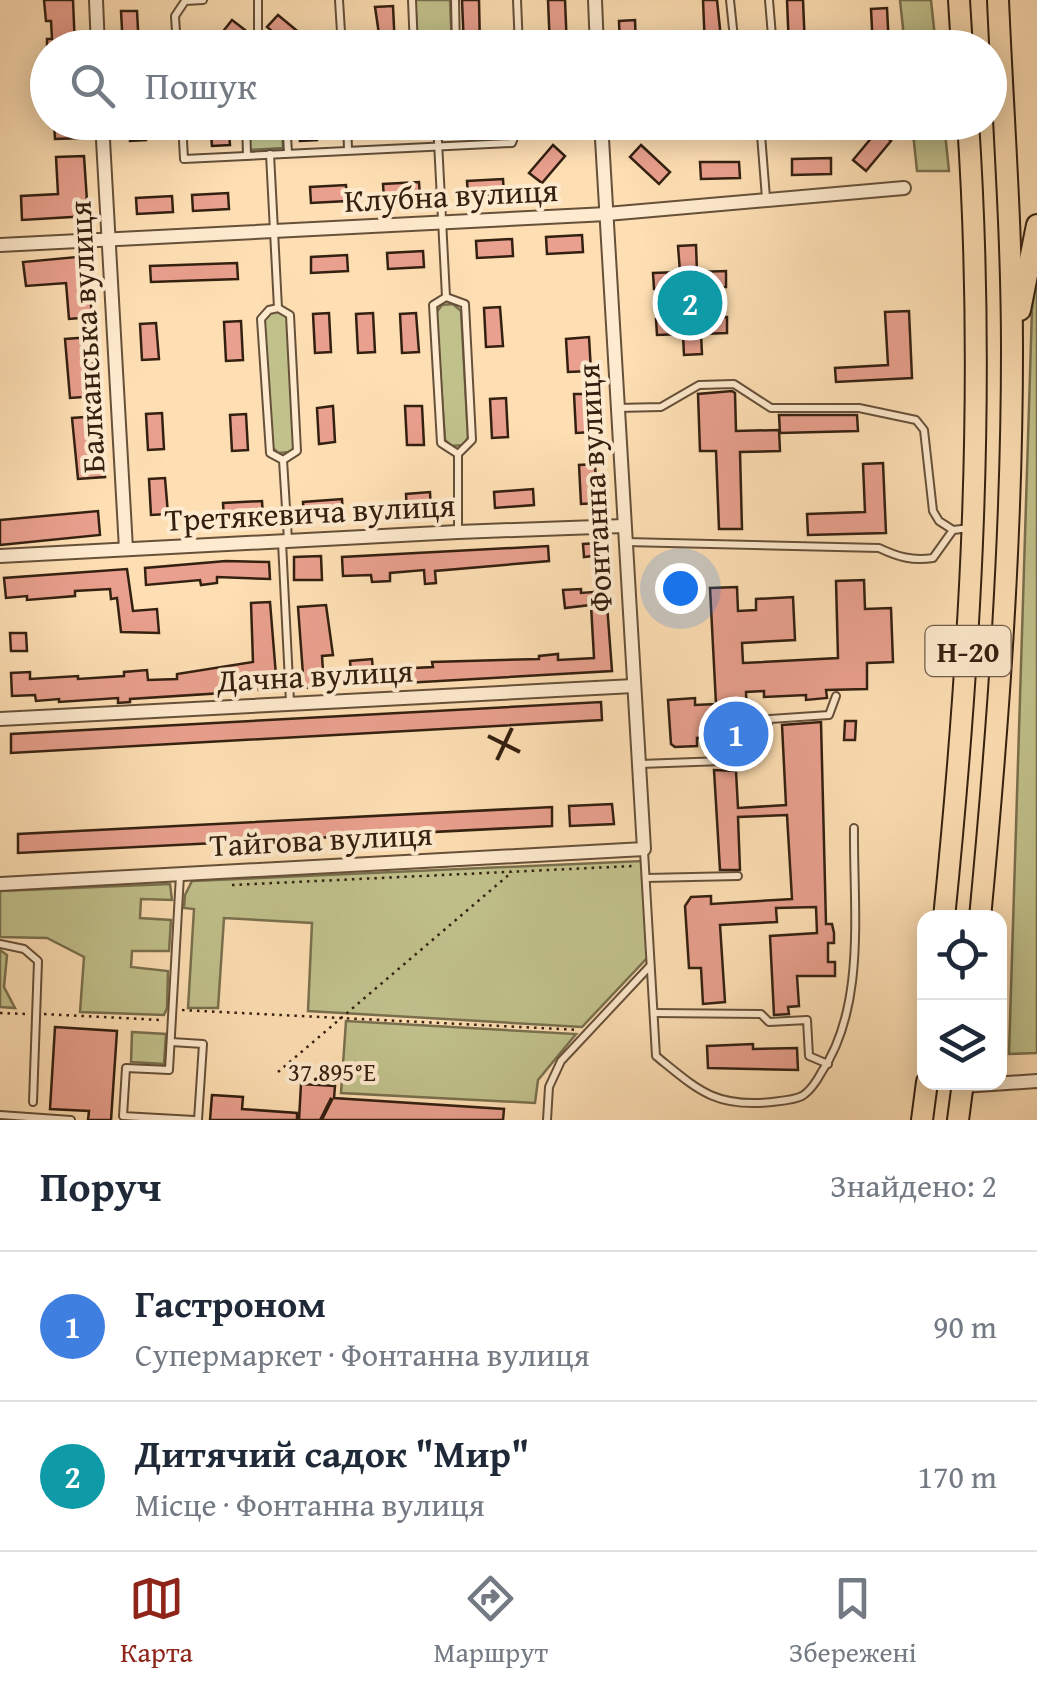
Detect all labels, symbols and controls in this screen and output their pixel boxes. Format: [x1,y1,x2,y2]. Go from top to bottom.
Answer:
search box [30,30,1007,140]
text: Пошук [145,57,257,113]
icon: search [65,58,120,113]
street label: Клубна вулиця [343,166,559,224]
street label: Балканська вулиця [55,200,117,474]
pin: 2 [658,266,722,340]
street label: Фонтанна вулиця [564,363,624,613]
street label: Третякевича вулиця [164,481,456,543]
your location [655,563,706,614]
road number: Н-20 [926,626,1010,676]
street label: Дачна вулиця [215,646,414,704]
pin: 1 [704,696,768,772]
street label: Тайгова вулиця [208,810,434,868]
map controls [917,910,1007,1090]
button: locate [917,910,1007,1000]
button: layers [917,1000,1007,1090]
text: 37.895°E [288,1054,376,1090]
text: Поруч [40,1155,161,1216]
text: Знайдено: 2 [830,1162,997,1209]
text: Гастроном [135,1275,326,1331]
text: 1 [64,1303,81,1350]
text: 90 m [933,1303,997,1350]
text: Супермаркет · Фонтанна вулиця [135,1331,590,1378]
text: Дитячий садок "Мир" [135,1425,529,1481]
text: 2 [64,1453,81,1500]
text: 170 m [918,1453,997,1500]
text: Місце · Фонтанна вулиця [135,1481,485,1528]
tab: Карта [120,1571,193,1672]
tab: Маршрут [434,1571,548,1672]
tab: Збережені [789,1571,917,1672]

